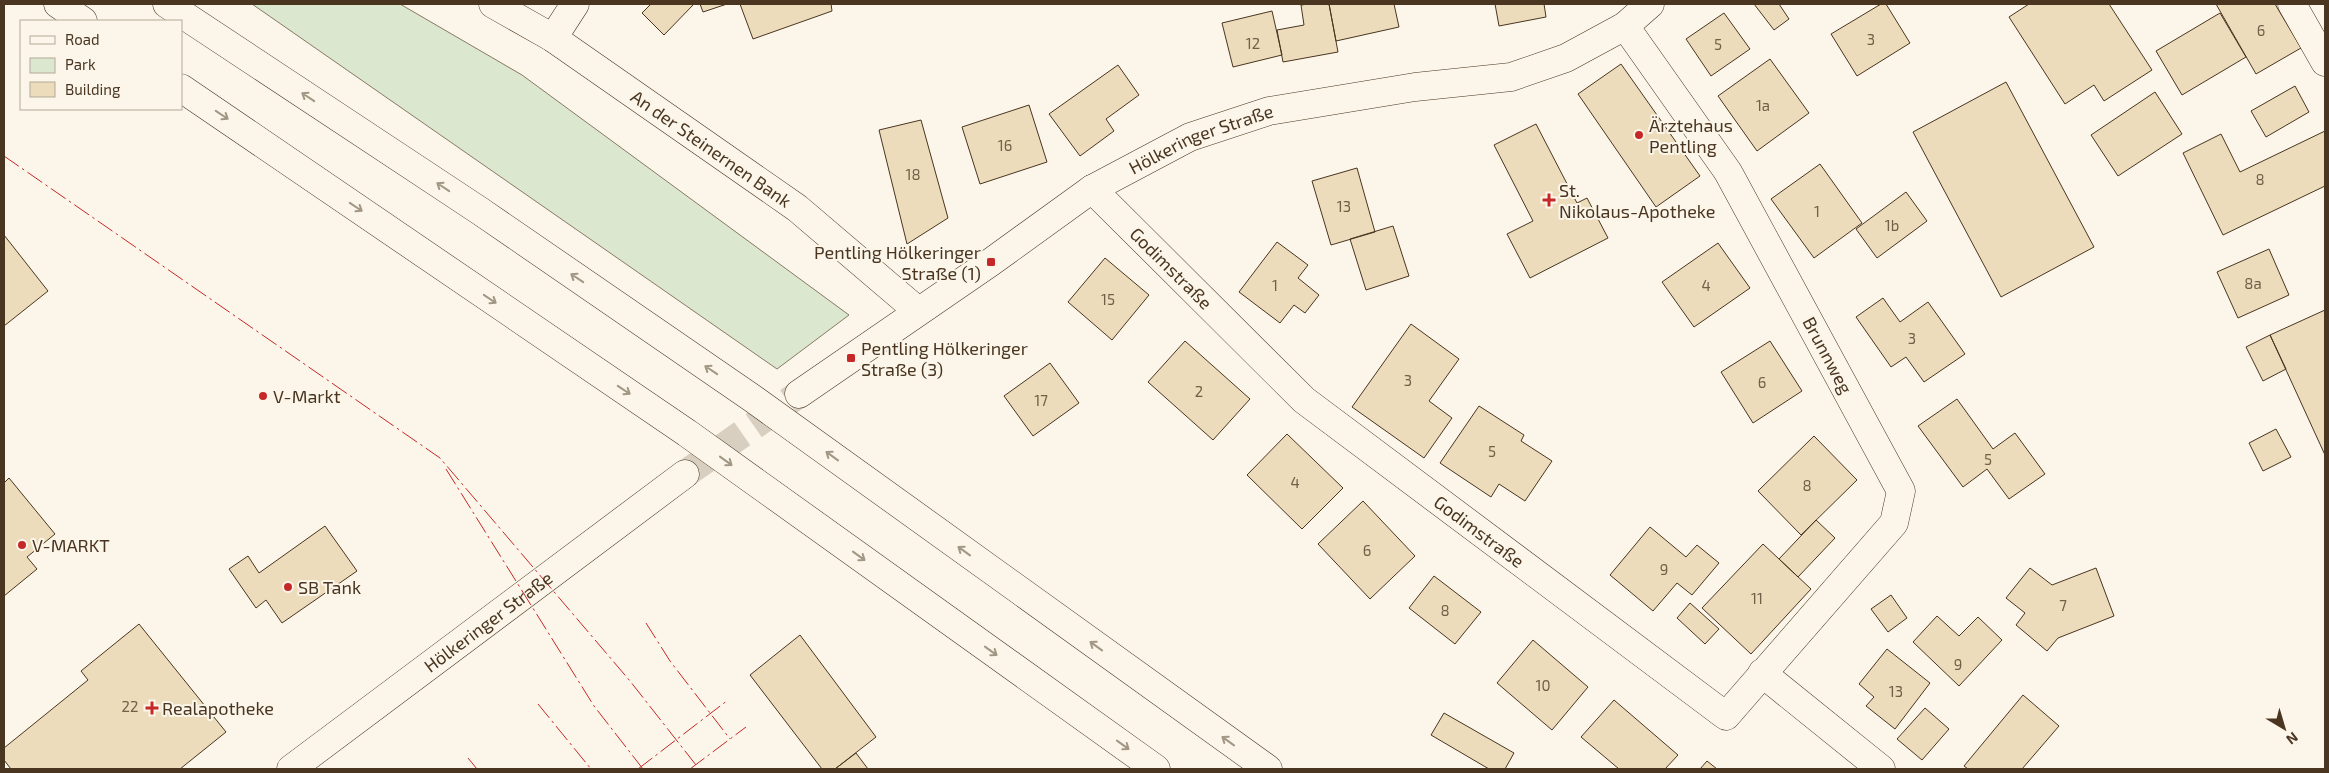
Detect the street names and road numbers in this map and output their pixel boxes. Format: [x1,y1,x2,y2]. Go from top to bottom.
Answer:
street label: An der Steinernen Bank [627,85,796,212]
street label: Hölkeringer Straße [1125,99,1276,179]
street label: Godimstraße [1126,222,1217,314]
street label: Brunnweg [1799,313,1857,397]
street label: Godimstraße [1430,490,1529,572]
street label: Hölkeringer Straße [419,566,556,677]

